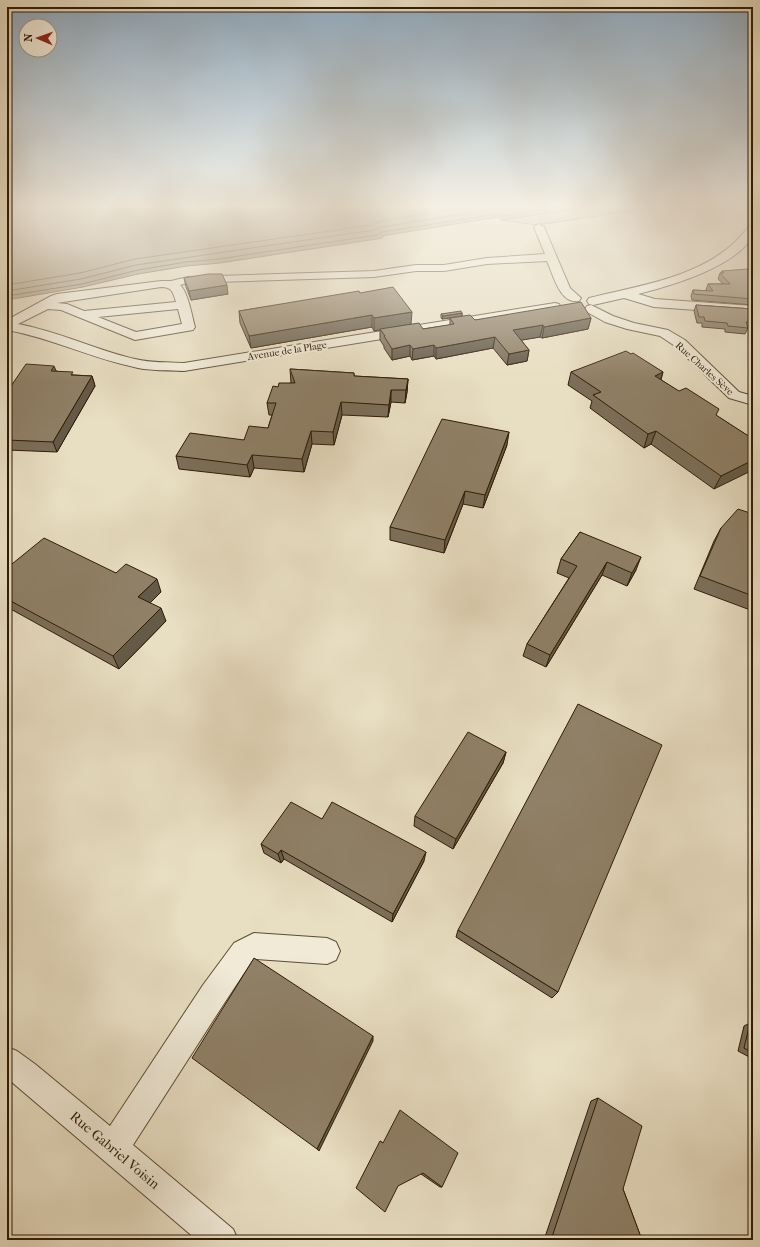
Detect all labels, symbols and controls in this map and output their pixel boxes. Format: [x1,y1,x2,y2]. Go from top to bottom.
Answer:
north arrow [18,18,58,58]
text: N [22,33,35,42]
street label: Avenue de la Plage [246,339,328,363]
street label: Rue Charles Sève [673,339,736,398]
street label: Rue Gabriel Voisin [66,1108,163,1193]

